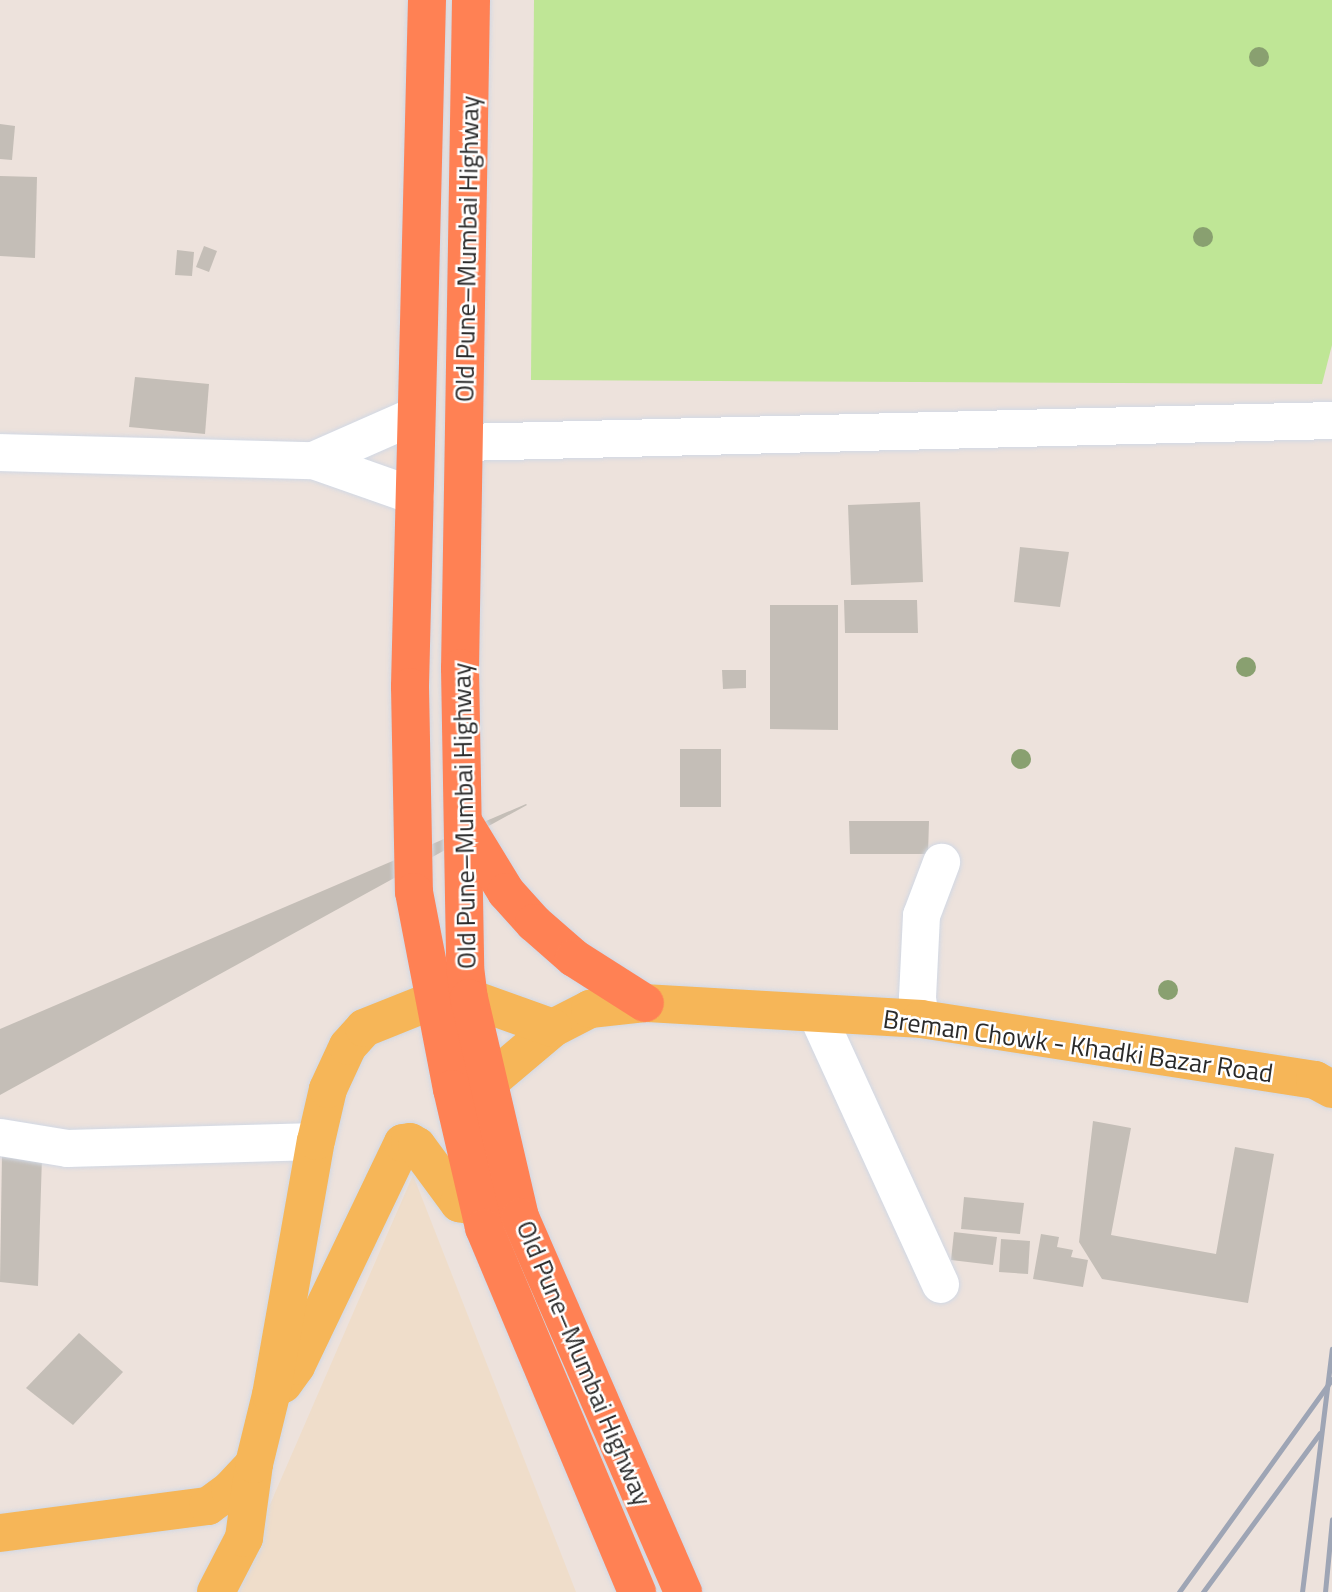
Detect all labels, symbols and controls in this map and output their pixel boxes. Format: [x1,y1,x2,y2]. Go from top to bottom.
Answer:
street label: Old Pune–Mumbai Highway [449,96,485,402]
street label: Old Pune–Mumbai Highway [446,663,482,969]
street label: Breman Chowk - Khadki Bazar Road [881,1003,1275,1089]
street label: Old Pune–Mumbai Highway [510,1216,658,1510]

